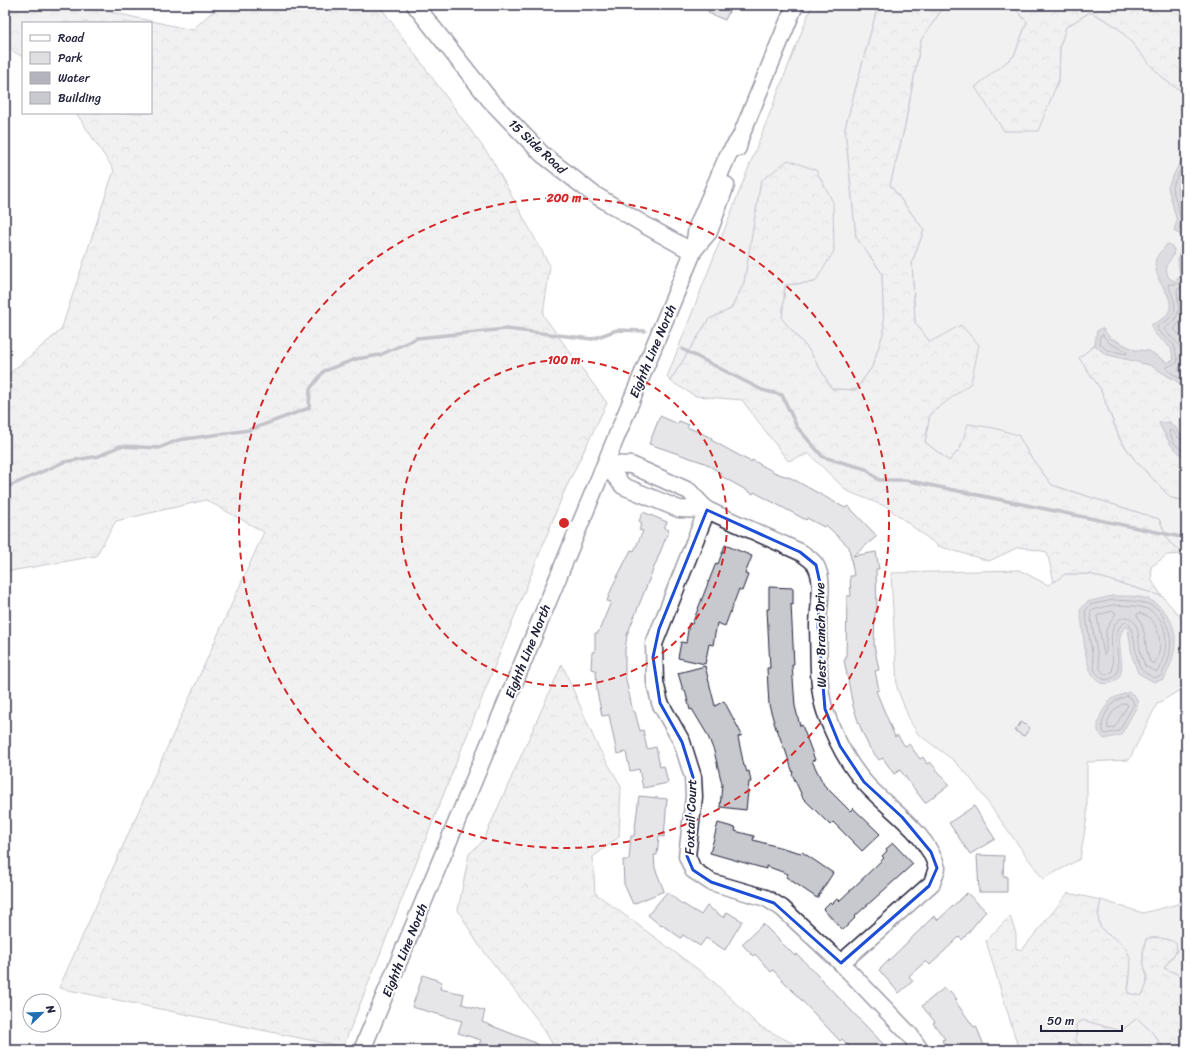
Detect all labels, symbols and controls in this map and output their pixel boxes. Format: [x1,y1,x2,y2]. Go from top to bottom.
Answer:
legend [22,22,152,114]
text: Road [58,27,85,49]
text: Park [58,47,83,69]
text: Water [58,67,91,89]
text: Building [58,87,101,109]
street label: 15 Side Road [503,113,573,181]
text: 200 m [546,187,582,209]
street label: Eighth Line North [622,301,683,402]
text: 100 m [548,349,581,371]
centre of rings [557,516,571,530]
street label: West Branch Drive [808,582,833,688]
street label: Eighth Line North [498,600,557,702]
street label: Foxtail Court [678,778,703,855]
street label: Eighth Line North [375,899,434,1001]
north arrow [22,993,62,1033]
text: N [40,1001,61,1017]
scale bar [1041,1007,1122,1033]
text: 50 m [1047,1010,1074,1032]

